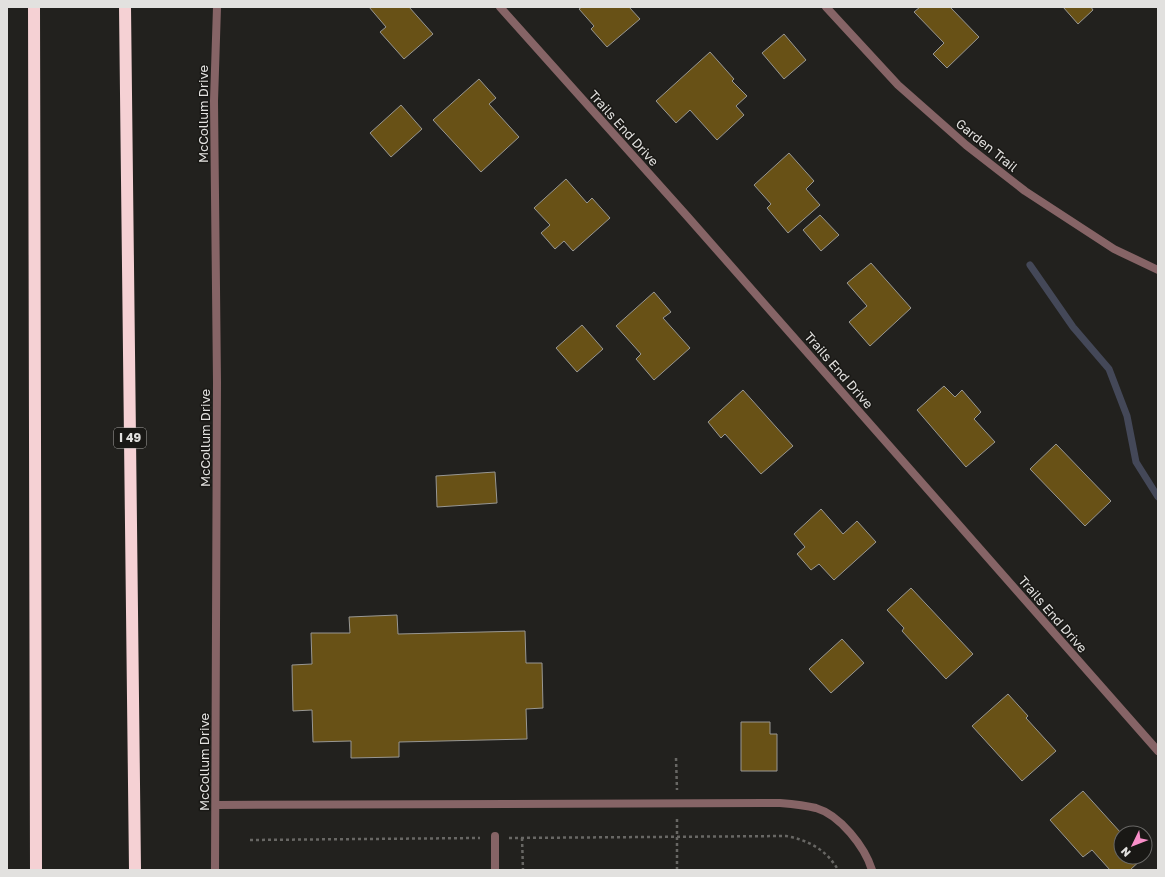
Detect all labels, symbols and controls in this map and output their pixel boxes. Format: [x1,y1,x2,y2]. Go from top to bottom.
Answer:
street label: McCollum Drive [195,65,211,163]
street label: Trails End Drive [586,87,662,169]
street label: Garden Trail [953,115,1021,175]
street label: Trails End Drive [801,328,877,412]
street label: McCollum Drive [197,389,213,487]
road number: I 49 [114,428,146,448]
street label: Trails End Drive [1015,572,1091,656]
street label: McCollum Drive [196,713,212,811]
north arrow [1113,825,1153,865]
text: N [1118,845,1133,860]

